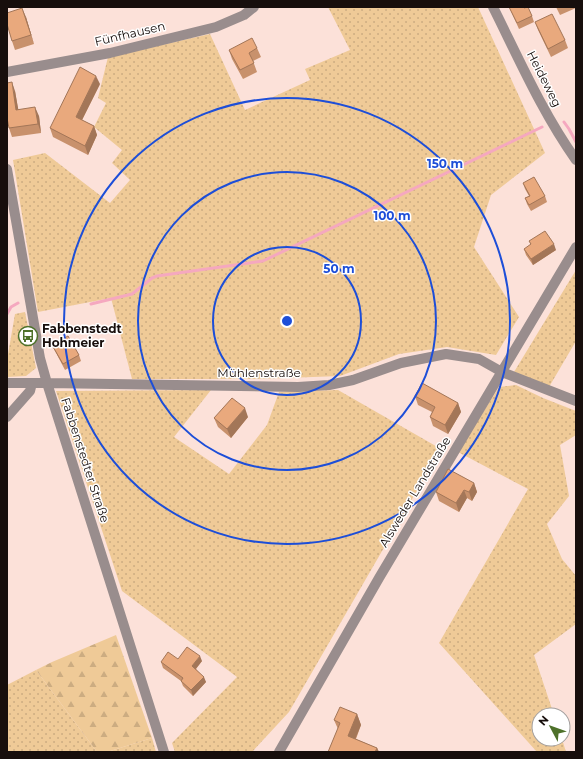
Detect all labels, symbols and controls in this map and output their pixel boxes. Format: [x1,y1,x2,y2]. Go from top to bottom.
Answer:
street label: Fünfhausen [93,18,167,49]
street label: Heideweg [524,48,565,110]
text: 150 m [427,156,463,171]
text: 100 m [374,208,410,223]
text: 50 m [323,261,355,276]
centre of rings [280,314,294,328]
place label: Fabbenstedt Hohmeier [42,321,123,350]
bus stop icon: Fabbenstedt Hohmeier [17,325,39,347]
street label: Mühlenstraße [217,365,301,380]
street label: Fabbenstedter Straße [58,395,113,524]
street label: Alsweder Landstraße [376,434,454,550]
north arrow [531,707,571,747]
text: N [535,712,552,728]

